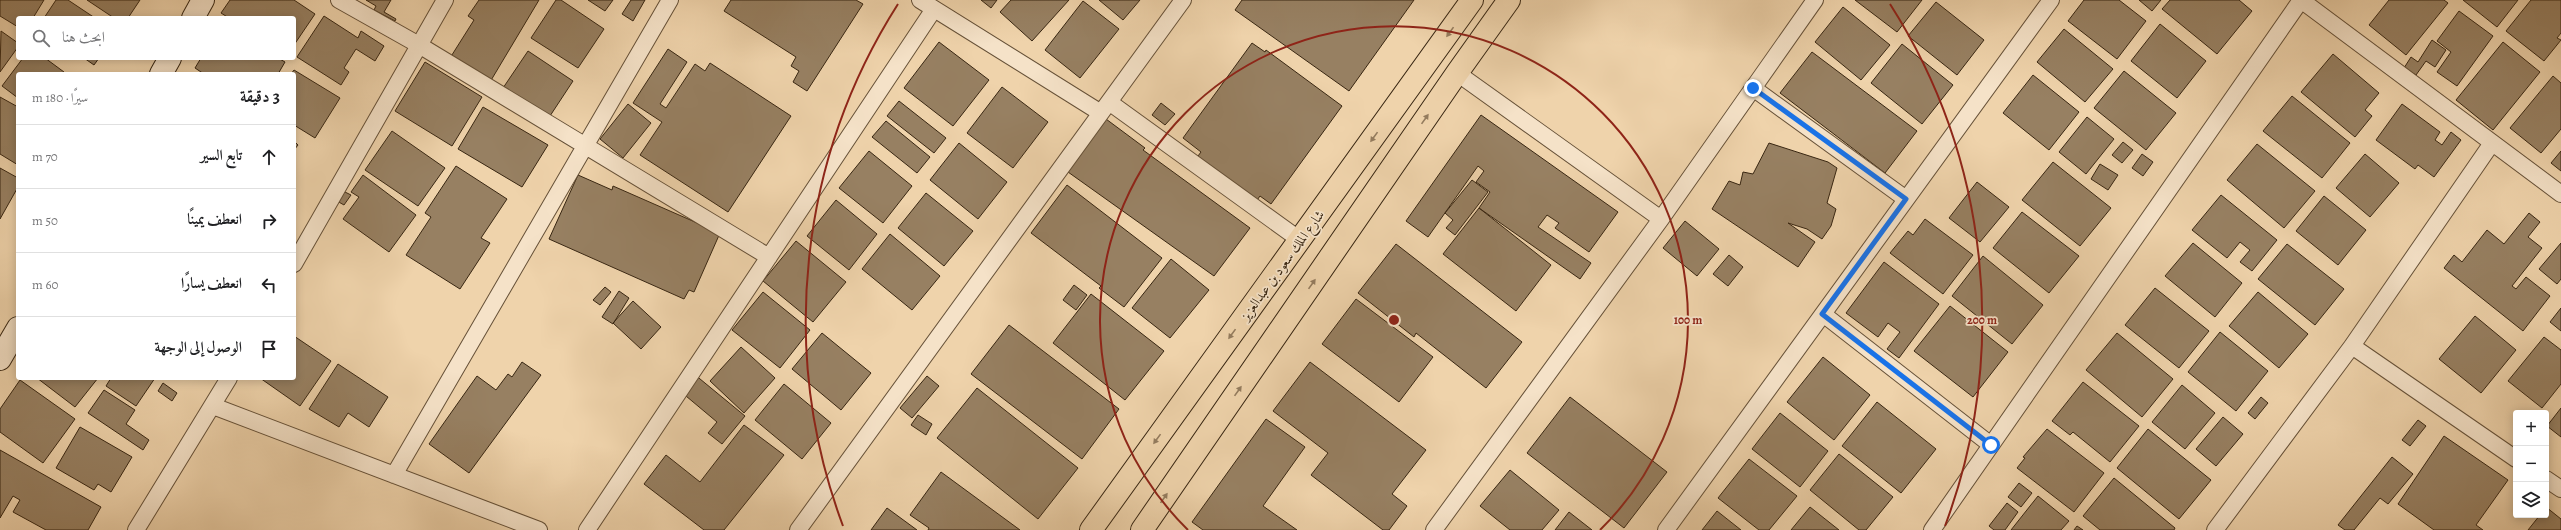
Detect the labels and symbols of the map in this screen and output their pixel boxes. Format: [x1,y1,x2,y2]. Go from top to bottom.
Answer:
one-way arrow [1446,26,1454,37]
route end [1744,79,1762,97]
one-way arrow [1421,114,1429,124]
one-way arrow [1370,132,1378,142]
street label: شارع الملك سعود بن عبدالعزيز [1235,206,1331,327]
one-way arrow [1308,278,1316,289]
text: 100 m [1674,312,1702,328]
text: 200 m [1967,312,1997,328]
centre of rings [1387,313,1401,327]
one-way arrow [1228,328,1236,339]
one-way arrow [1234,386,1242,396]
one-way arrow [1152,434,1161,445]
route start [1982,436,2000,454]
one-way arrow [1160,493,1168,503]

